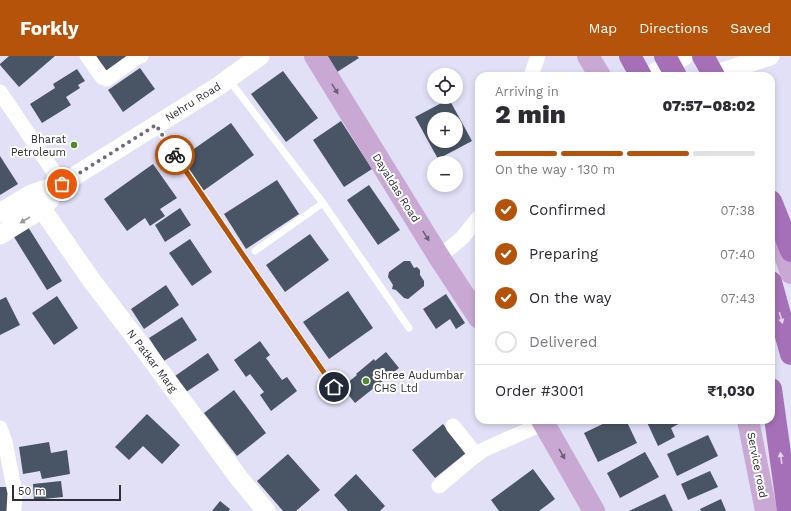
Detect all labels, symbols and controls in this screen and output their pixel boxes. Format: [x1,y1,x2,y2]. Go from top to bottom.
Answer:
text: Forkly [20,17,79,40]
text: Map [589,20,617,36]
text: Directions [639,20,708,36]
text: Saved [730,20,771,36]
map controls [427,68,463,192]
button: locate [427,68,463,104]
street label: Nehru Road [163,80,223,124]
one-way arrow [332,83,339,95]
text: Arriving in [495,84,559,99]
text: 07:57–08:02 [662,97,755,115]
text: 2 min [495,99,566,129]
button: + [427,112,463,148]
place label: Bharat Petroleum [11,133,66,159]
courier [155,135,195,175]
marker: Bharat Petroleum [69,140,79,150]
icon: bike [164,144,186,166]
street label: Dayaldas Road [370,151,422,225]
button: − [427,156,463,192]
text: On the way · 130 m [495,162,615,177]
pin [45,167,79,201]
icon: bag [51,173,73,195]
icon: check [495,199,517,221]
text: Confirmed [529,201,606,219]
text: 07:38 [720,203,755,218]
one-way arrow [20,216,30,224]
one-way arrow [422,230,429,242]
icon: check [495,243,517,265]
text: Preparing [529,245,598,263]
text: 07:40 [720,247,755,262]
icon: check [495,287,517,309]
text: On the way [529,289,611,307]
text: 07:43 [721,291,755,306]
one-way arrow [778,313,784,325]
street label: N Patkar Marg [124,327,180,395]
text: Delivered [529,333,597,351]
place label: Shree Audumbar CHS Ltd [374,369,464,395]
pin [317,370,351,404]
icon: home [323,376,345,398]
marker: Shree Audumbar CHS Ltd [361,376,371,386]
text: Order #3001 [495,382,584,400]
text: ₹1,030 [707,382,755,400]
street label: Service road [744,431,770,499]
one-way arrow [558,448,565,460]
one-way arrow [778,452,784,465]
scale bar [12,483,121,502]
text: 50 m [18,485,45,498]

